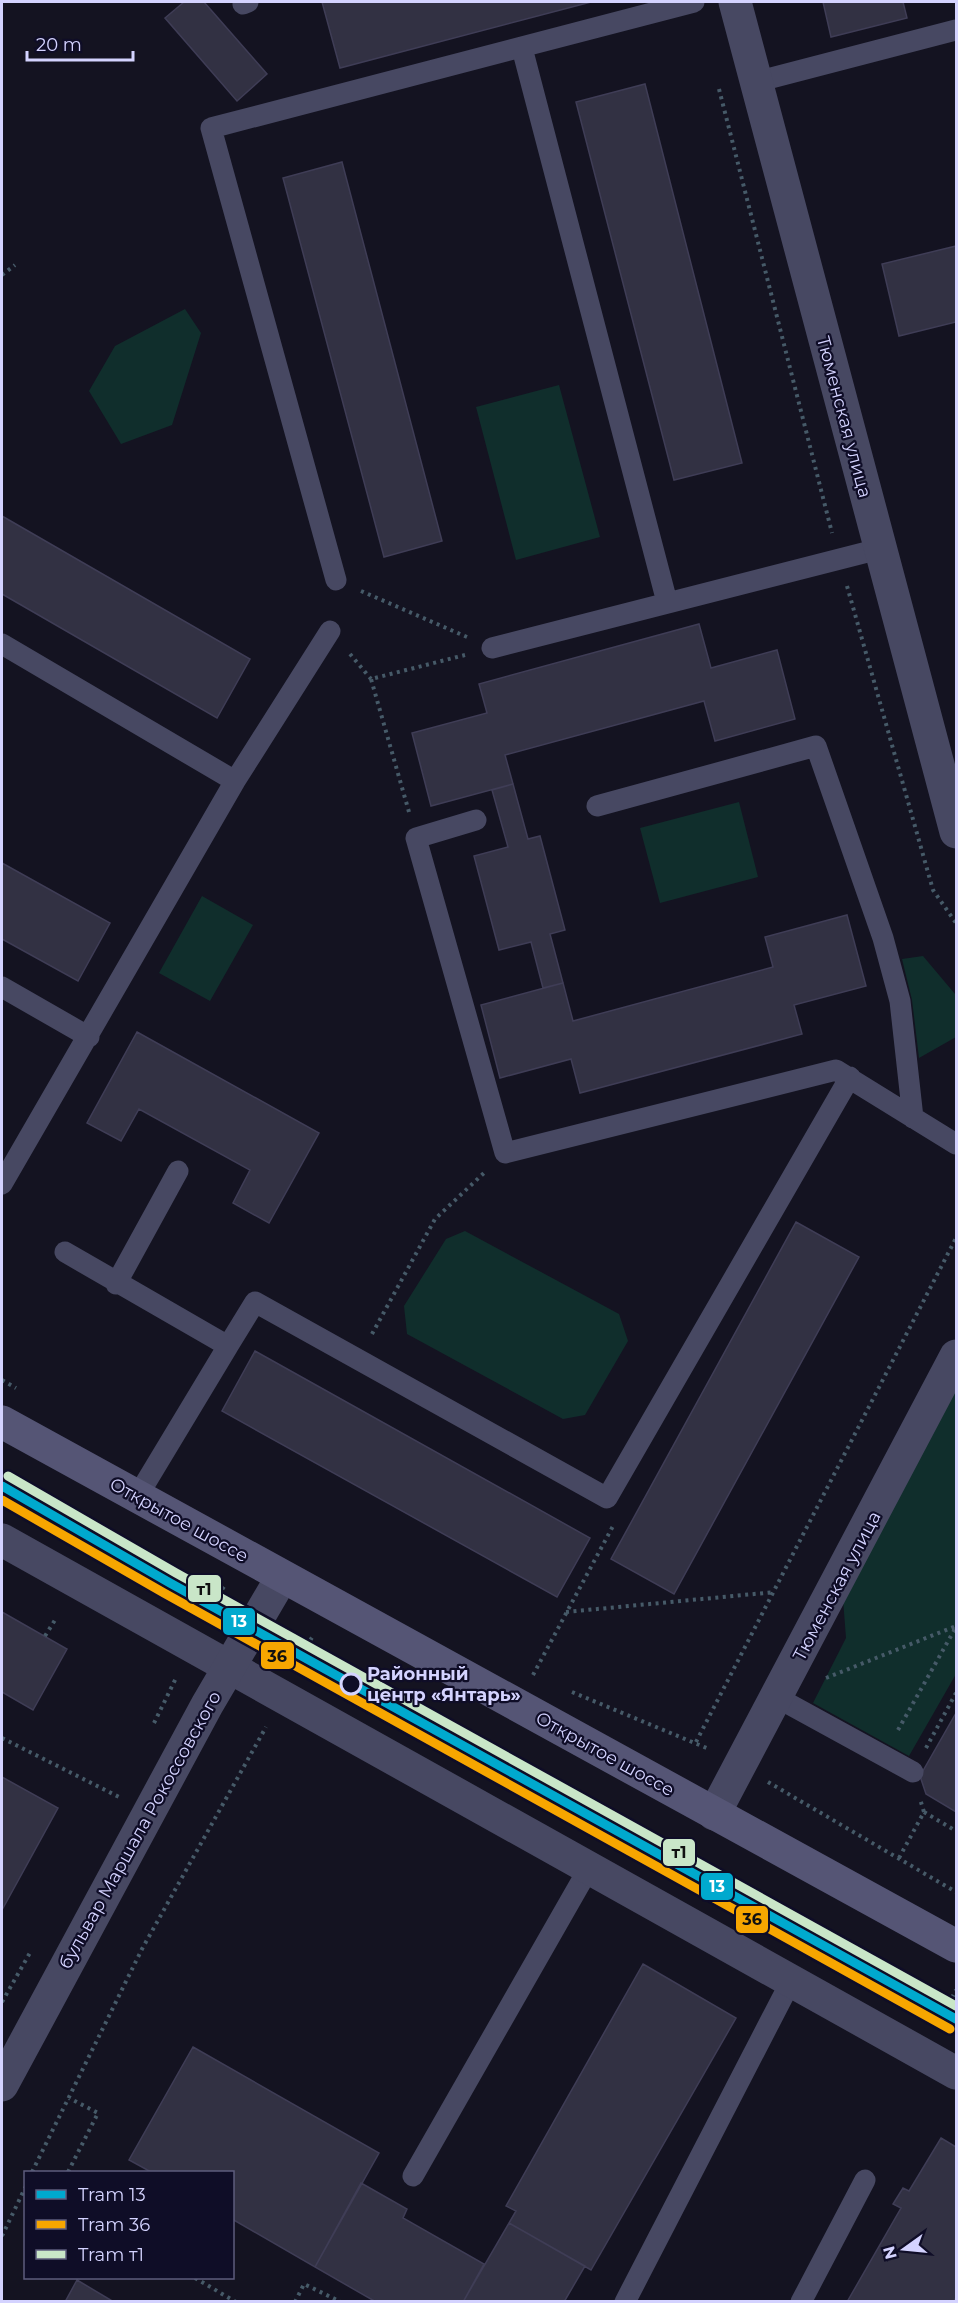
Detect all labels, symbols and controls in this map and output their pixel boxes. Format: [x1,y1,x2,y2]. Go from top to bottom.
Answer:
scale bar [27,24,134,62]
text: 20 m [36,34,82,56]
street label: Тюменская улица [812,334,876,500]
street label: Открытое шоссе [106,1473,252,1567]
street label: Тюменская улица [788,1507,886,1665]
line badge: т1 [187,1574,222,1603]
text: т1 [197,1580,211,1599]
line badge: 13 [222,1607,256,1636]
text: 13 [231,1612,247,1631]
line badge: 36 [260,1641,295,1670]
text: 36 [266,1647,287,1666]
place label: Районный центр «Янтарь» [367,1663,521,1706]
marker: Районный центр «Янтарь» [340,1673,362,1695]
street label: бульвар Маршала Рокоссовского [54,1687,226,1973]
street label: Открытое шоссе [532,1707,678,1801]
line badge: т1 [662,1838,696,1867]
text: т1 [672,1843,686,1862]
line badge: 13 [700,1872,734,1901]
text: 13 [709,1877,725,1896]
line badge: 36 [735,1905,769,1934]
text: 36 [741,1910,762,1929]
legend [24,2171,234,2279]
text: Tram 13 [78,2184,146,2206]
text: Tram 36 [78,2214,150,2236]
north arrow [874,2219,934,2279]
text: Tram т1 [78,2244,144,2266]
text: N [879,2244,901,2261]

